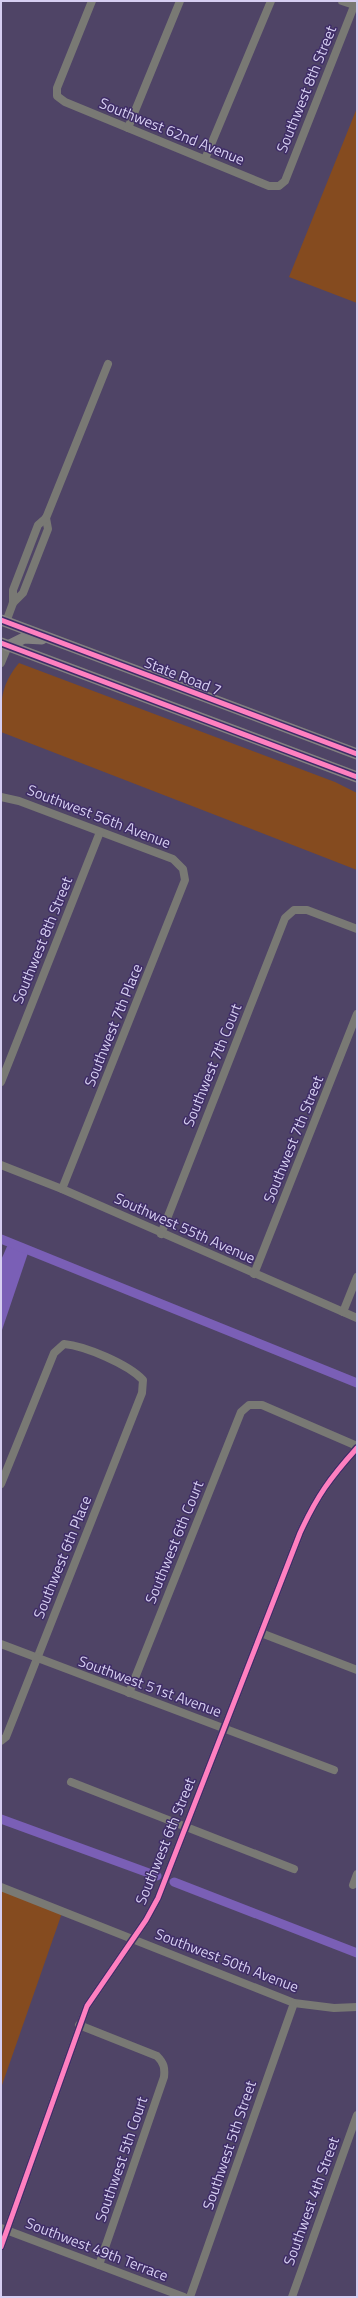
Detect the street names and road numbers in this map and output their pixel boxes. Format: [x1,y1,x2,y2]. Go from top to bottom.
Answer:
street label: Southwest 8th Street [270,21,342,156]
street label: Southwest 62nd Avenue [96,91,248,171]
street label: State Road 7 [141,651,225,701]
street label: Southwest 56th Avenue [24,778,174,854]
street label: Southwest 8th Street [6,872,78,1007]
street label: Southwest 7th Place [78,960,148,1090]
street label: Southwest 7th Court [177,999,247,1130]
street label: Southwest 7th Street [257,1071,329,1206]
street label: Southwest 55th Avenue [111,1187,259,1269]
street label: Southwest 6th Court [139,1476,209,1607]
street label: Southwest 6th Place [27,1492,97,1622]
street label: Southwest 51st Avenue [75,1649,225,1723]
street label: Southwest 6th Street [129,1773,201,1908]
street label: Southwest 50th Avenue [152,1922,302,1998]
street label: Southwest 5th Street [196,2077,262,2213]
street label: Southwest 5th Court [89,2093,153,2225]
street label: Southwest 4th Street [277,2133,345,2269]
street label: Southwest 49th Terrace [22,2211,172,2287]

